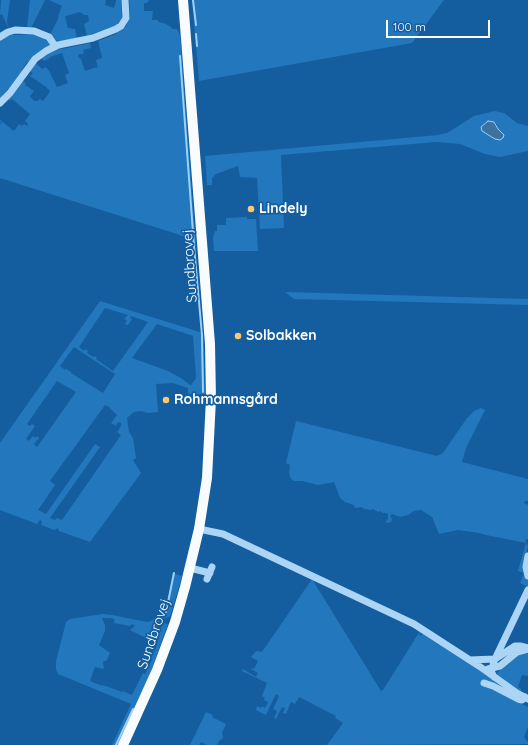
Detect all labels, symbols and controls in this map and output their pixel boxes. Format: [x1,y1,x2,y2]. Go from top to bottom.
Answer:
scale bar [388,12,492,38]
text: 100 m [393,19,426,34]
place label: Lindely [259,201,307,217]
marker: Lindely [246,204,256,214]
street label: Sundbrovej [179,229,201,303]
place label: Solbakken [246,328,317,344]
marker: Solbakken [233,331,243,341]
place label: Rohmannsgård [174,392,278,408]
marker: Rohmannsgård [161,395,171,405]
street label: Sundbrovej [134,597,174,671]

